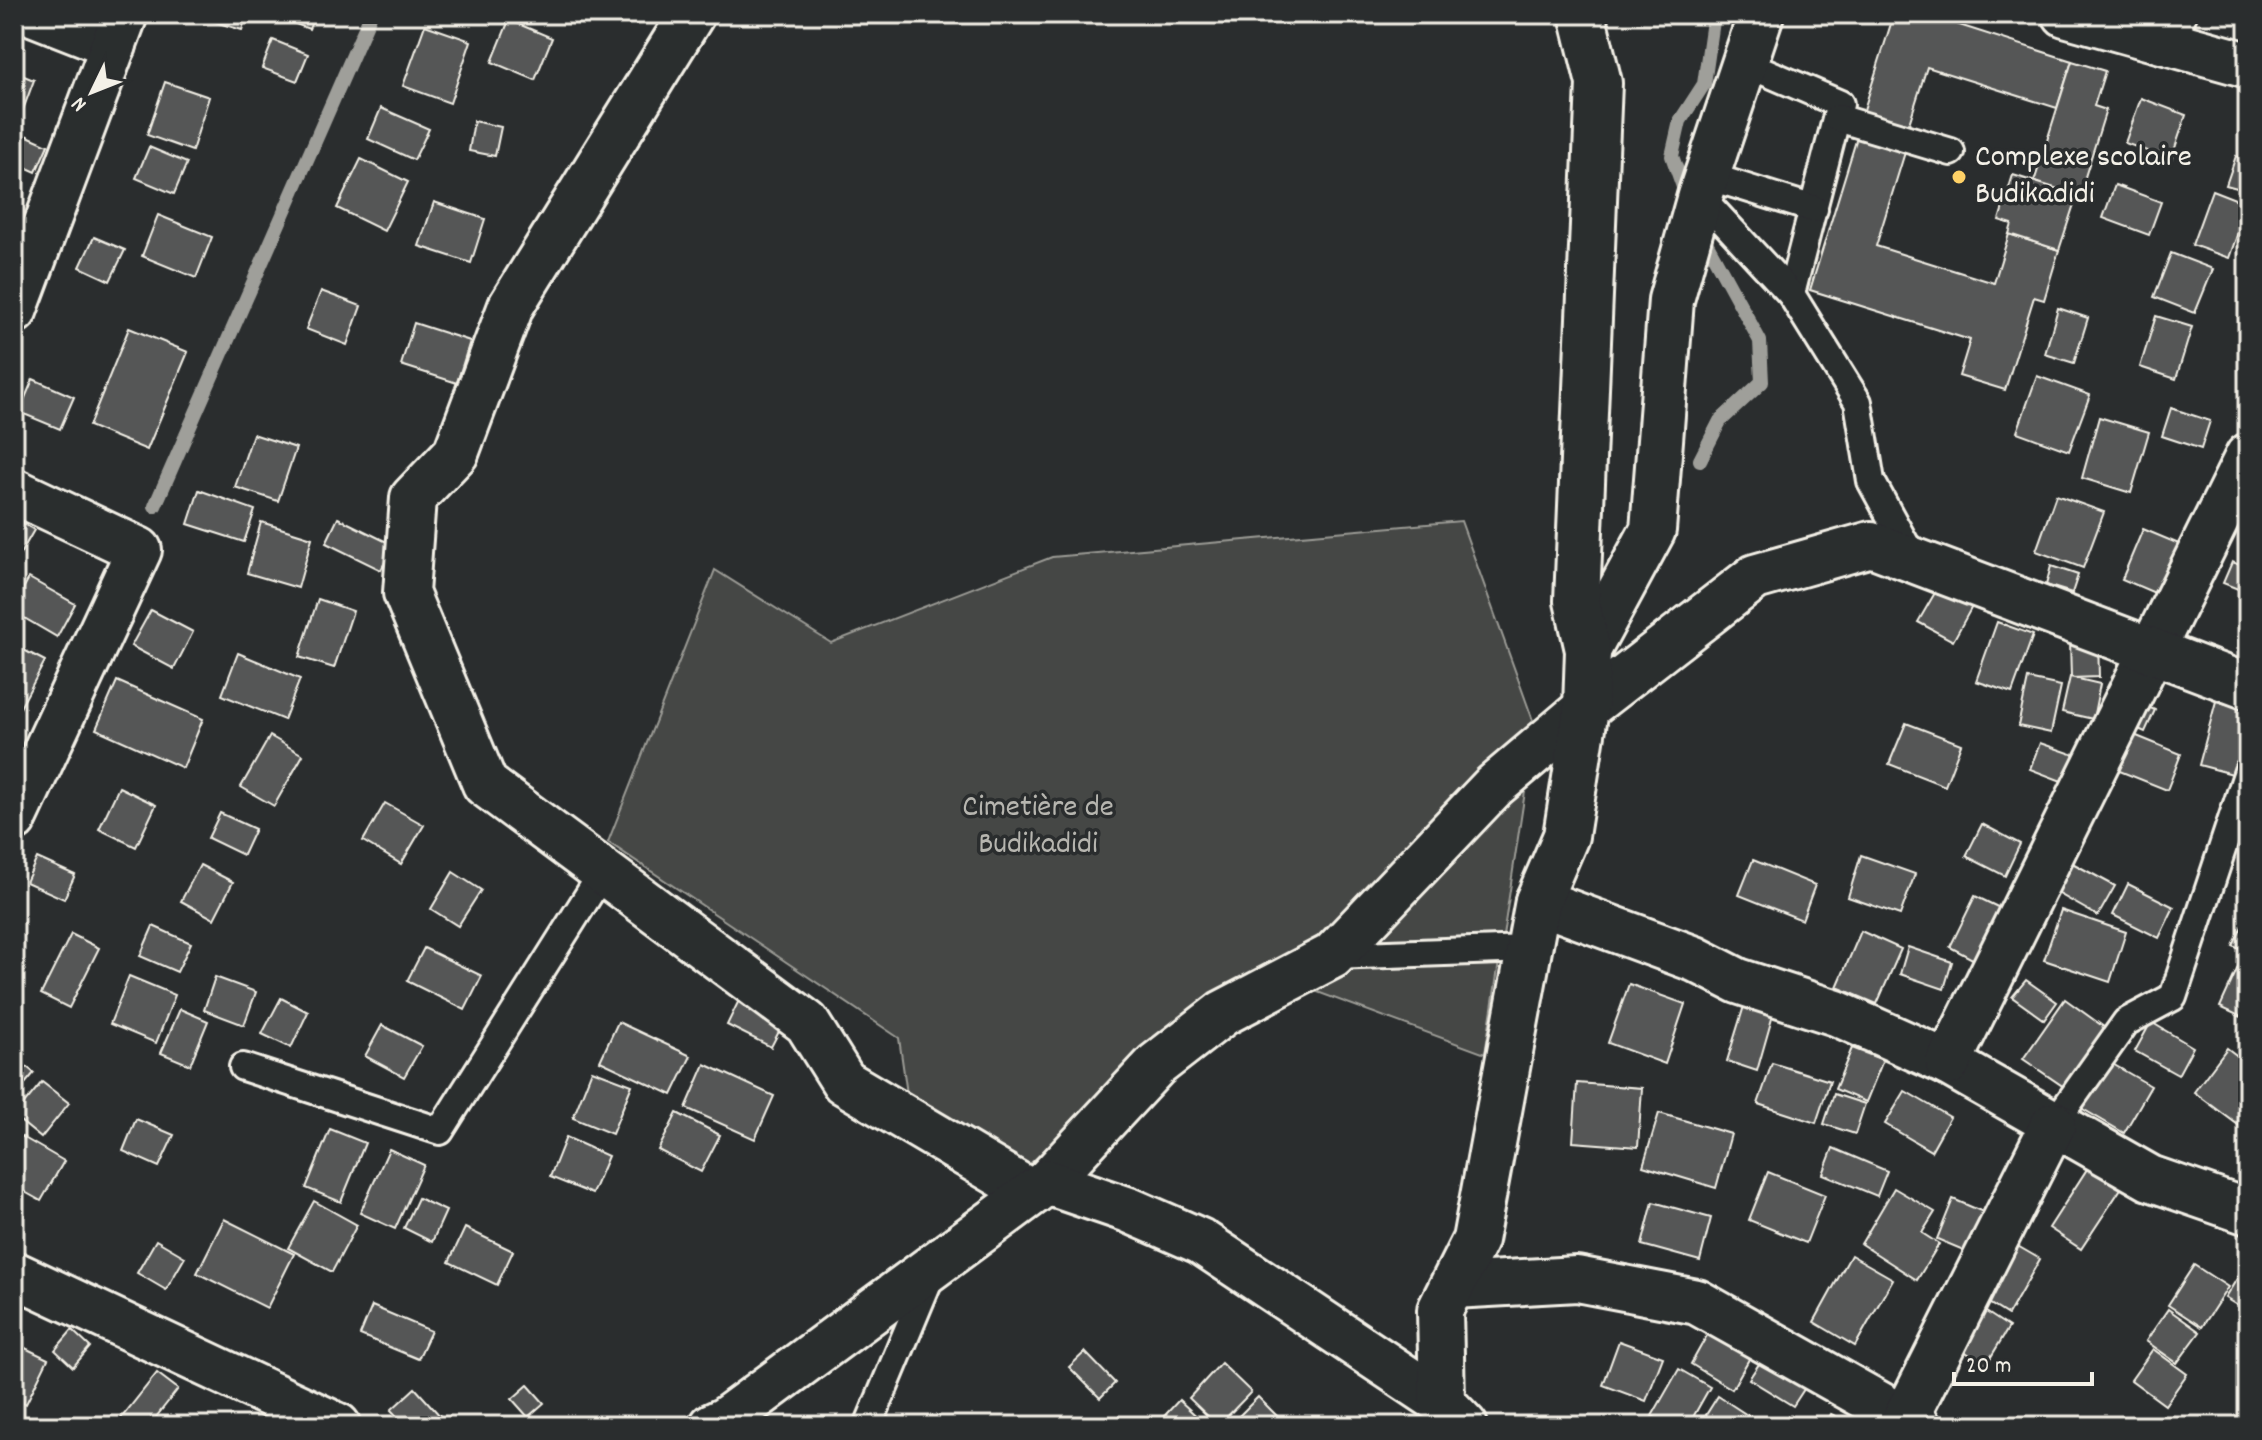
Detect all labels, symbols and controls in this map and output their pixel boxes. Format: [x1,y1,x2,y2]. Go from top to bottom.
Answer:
north arrow [52,52,132,132]
text: N [65,89,95,118]
place label: Complexe scolaire Budikadidi [1975,136,2192,219]
marker: Complexe scolaire Budikadidi [1950,168,1968,186]
park label: Cimetière de Budikadidi [962,786,1114,869]
scale bar [1954,1336,2092,1386]
text: 20 m [1966,1350,2012,1384]

